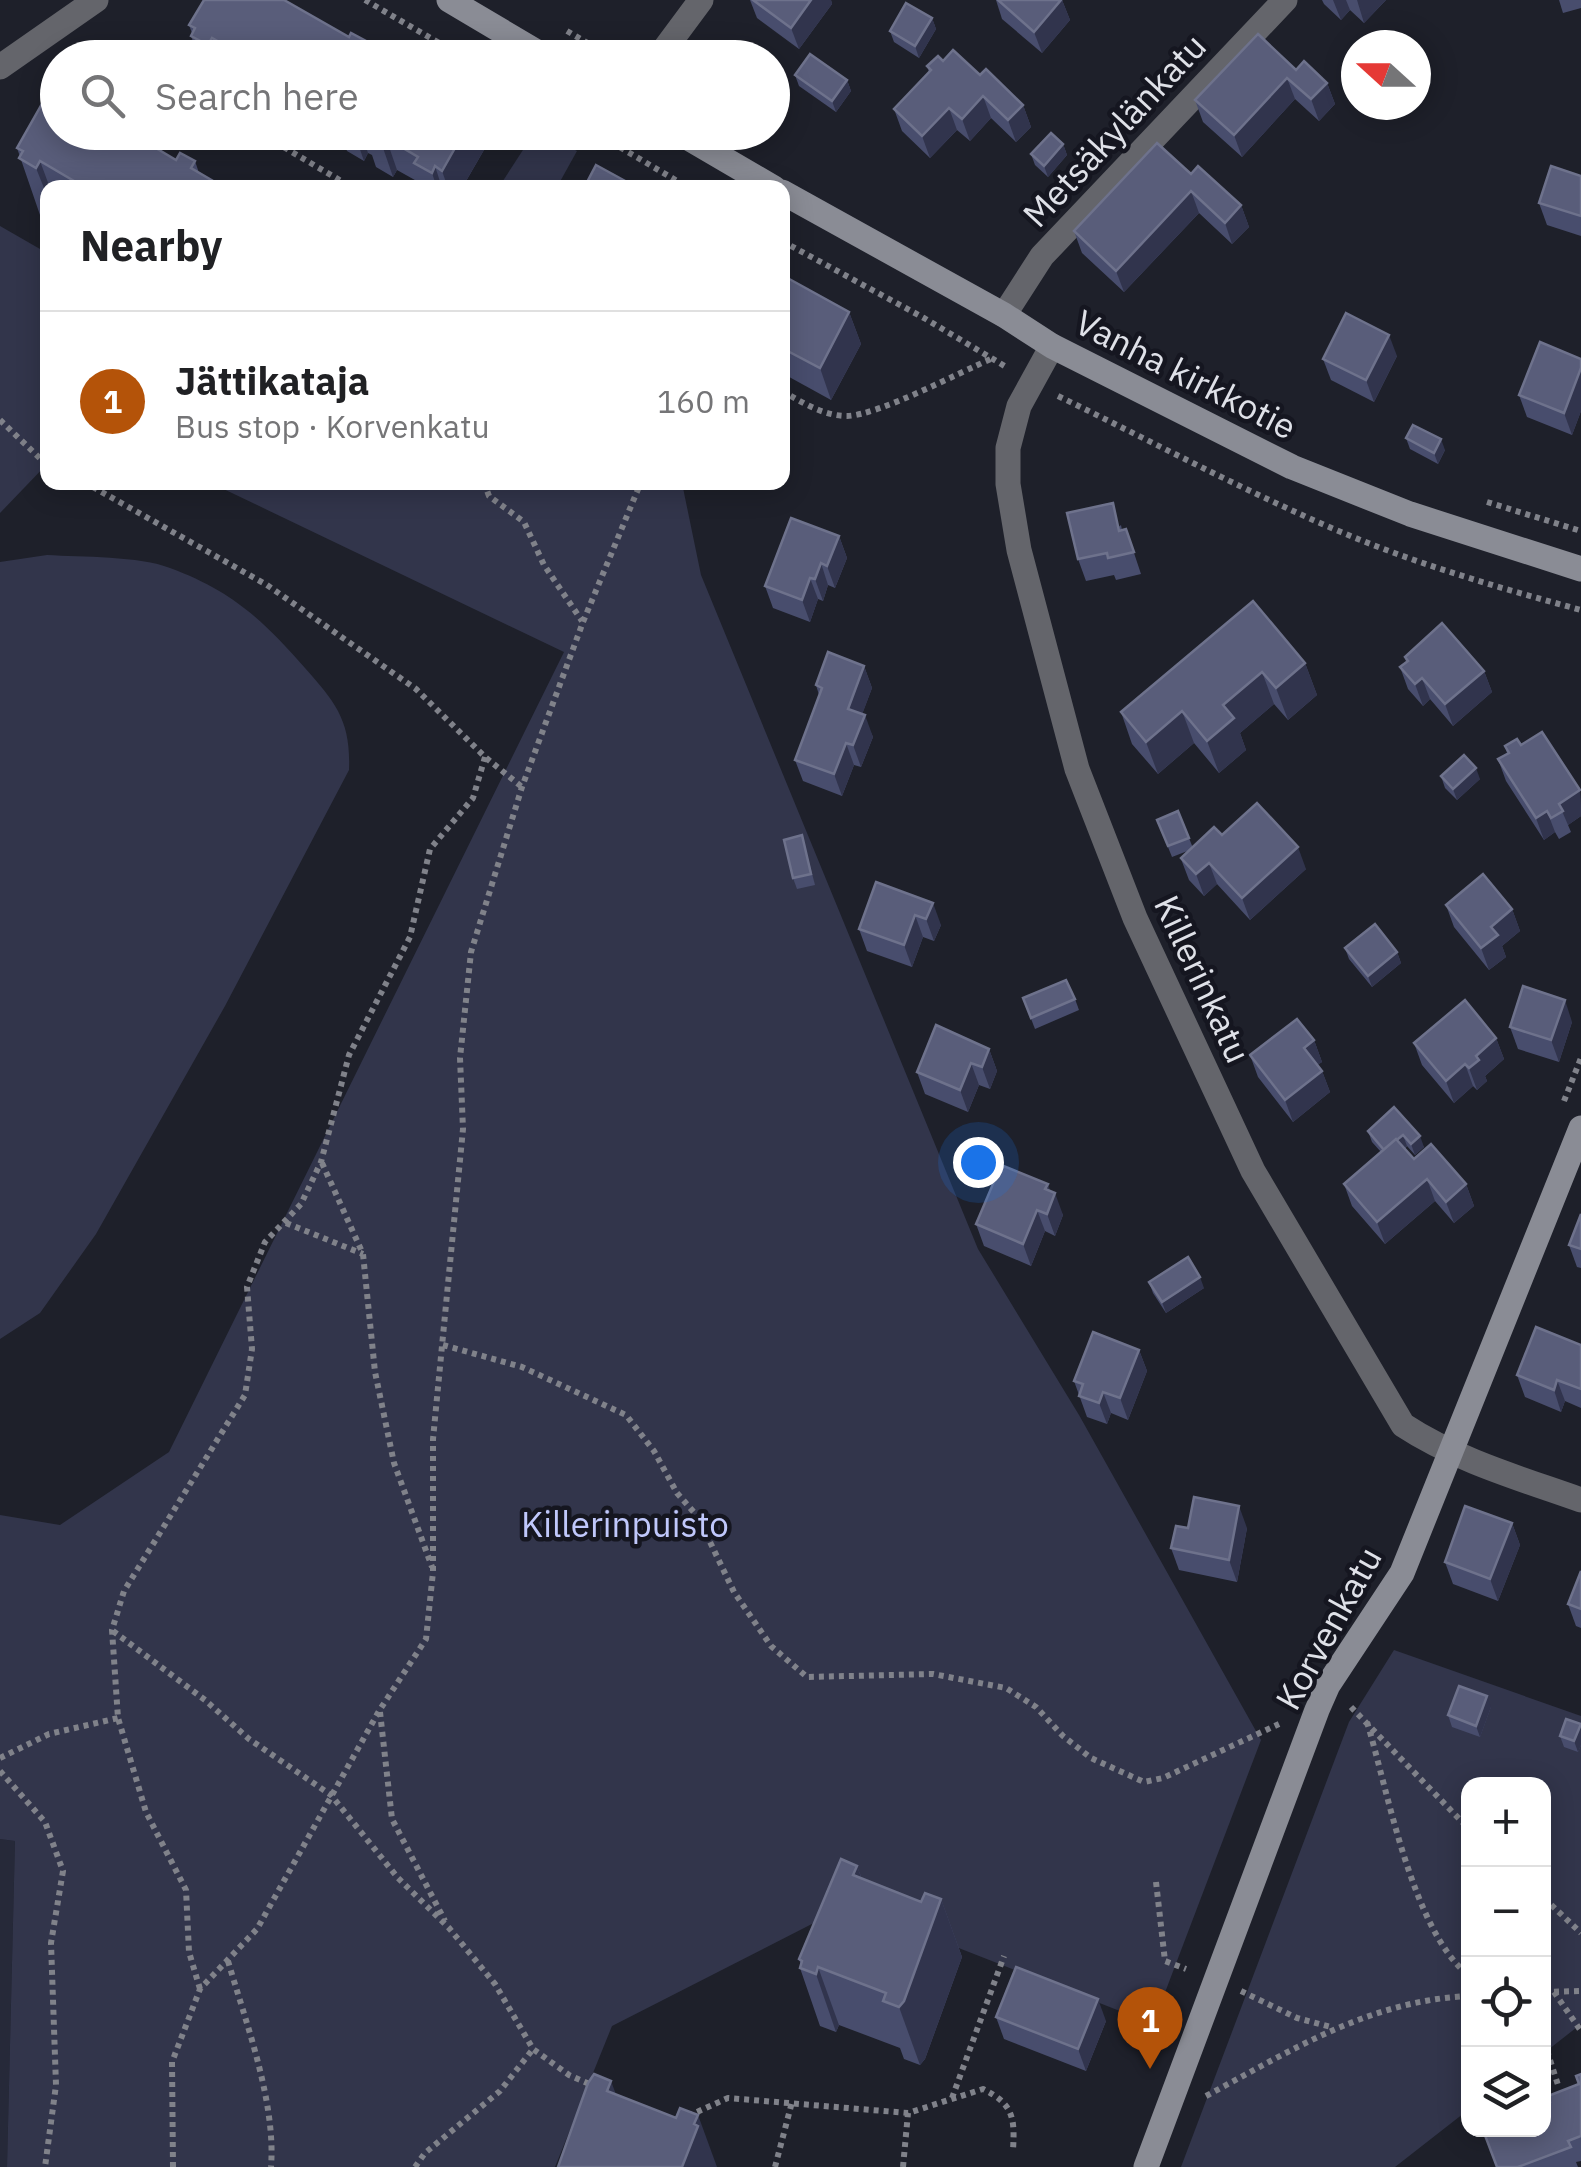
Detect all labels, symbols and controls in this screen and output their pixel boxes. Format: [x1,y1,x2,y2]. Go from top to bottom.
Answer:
street label: Metsäkylänkatu [1012,23,1216,237]
north arrow [1341,30,1431,120]
search box [40,40,790,150]
icon: search [75,68,130,123]
text: Search here [155,71,359,120]
text: Nearby [80,218,222,273]
street label: Vanha kirkkotie [1068,299,1304,449]
text: Jättikataja [175,356,369,405]
text: 1 [103,380,122,422]
text: 160 m [657,380,750,422]
text: Bus stop · Korvenkatu [175,405,490,447]
street label: Killerinkatu [1144,888,1262,1070]
your location [953,1137,1004,1188]
park label: Killerinpuisto [521,1501,729,1547]
street label: Korvenkatu [1264,1538,1392,1718]
map controls [1461,1777,1551,2137]
button: + [1461,1777,1551,1867]
button: − [1461,1867,1551,1957]
button: locate [1461,1957,1551,2047]
pin: 1 [1118,1986,1182,2069]
button: layers [1461,2047,1551,2137]

